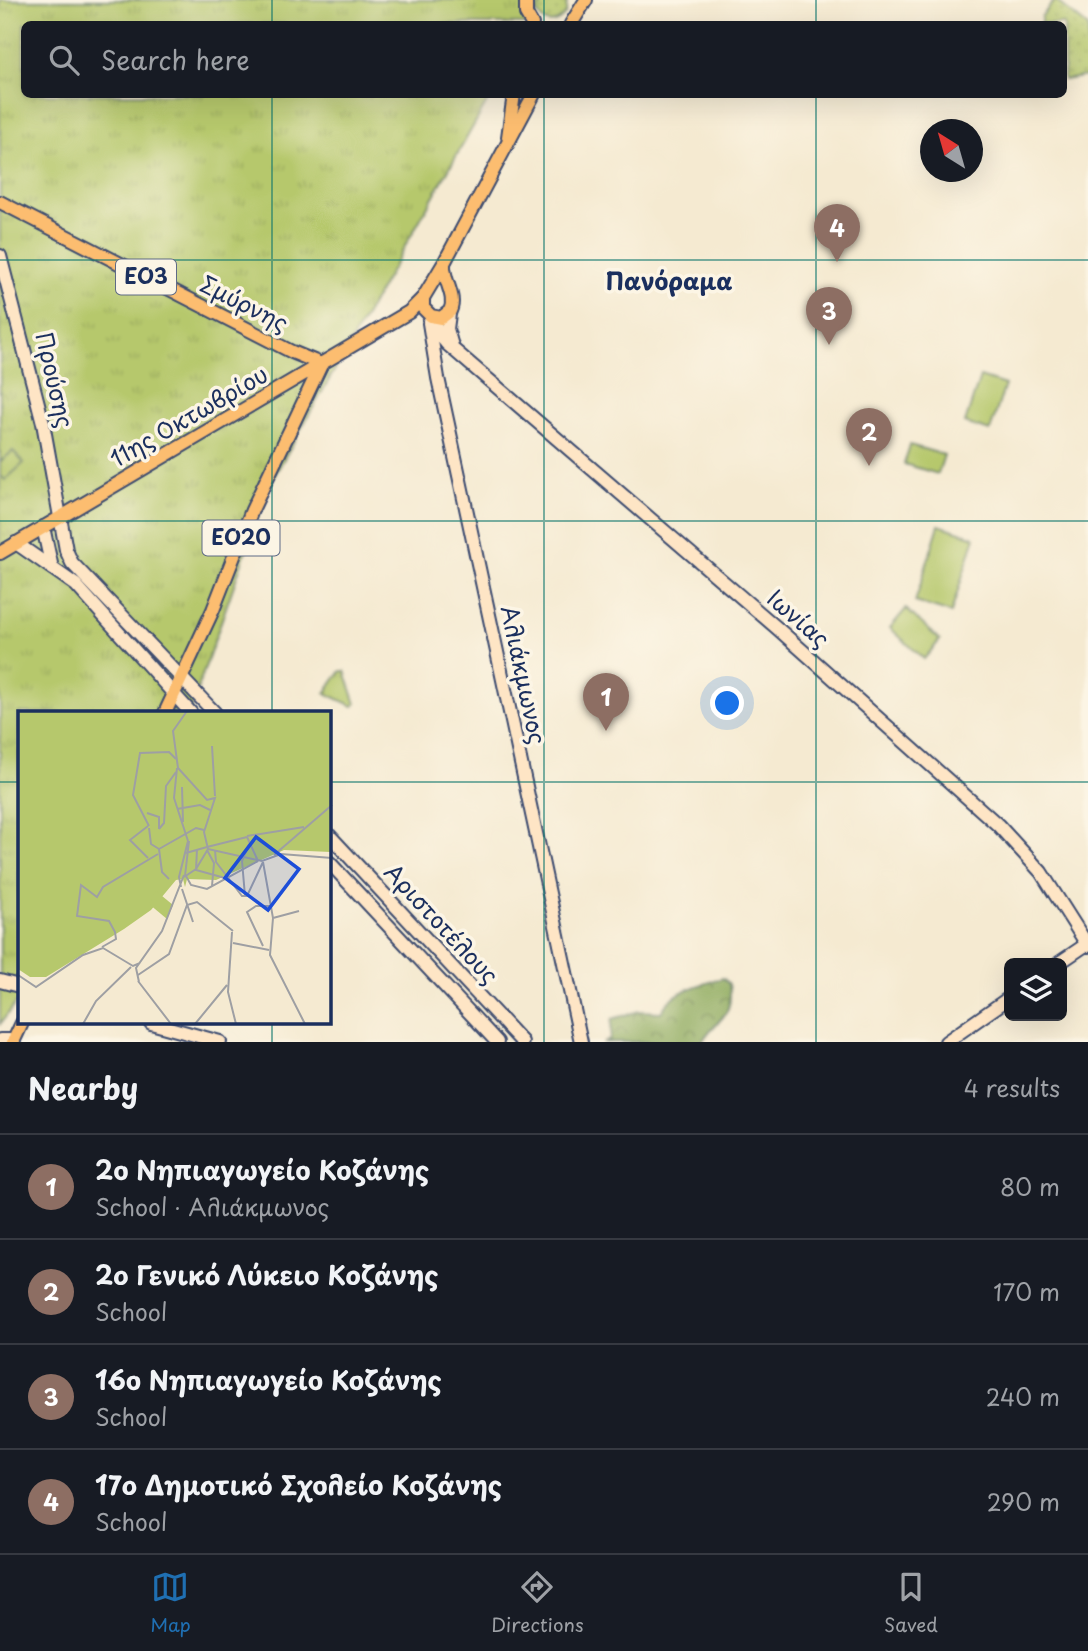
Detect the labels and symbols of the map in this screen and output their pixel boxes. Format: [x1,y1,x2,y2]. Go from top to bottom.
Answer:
north arrow [920,119,983,182]
pin: 4 [814,204,860,262]
road number: ΕΟ3 [116,260,176,294]
district label: Πανόραμα [605,262,733,298]
street label: Σμύρνης [195,266,295,340]
pin: 3 [806,287,852,345]
street label: Προύσης [27,328,83,431]
street label: 11ης Οκτωβρίου [103,356,274,475]
pin: 2 [846,408,892,466]
road number: ΕΟ20 [202,520,280,556]
street label: Ιωνίας [760,581,838,655]
street label: Αλιάκμωνος [493,602,556,747]
pin: 1 [583,673,629,731]
your location [710,686,744,720]
inset map [18,711,331,1024]
street label: Αριστοτέλους [377,855,507,991]

